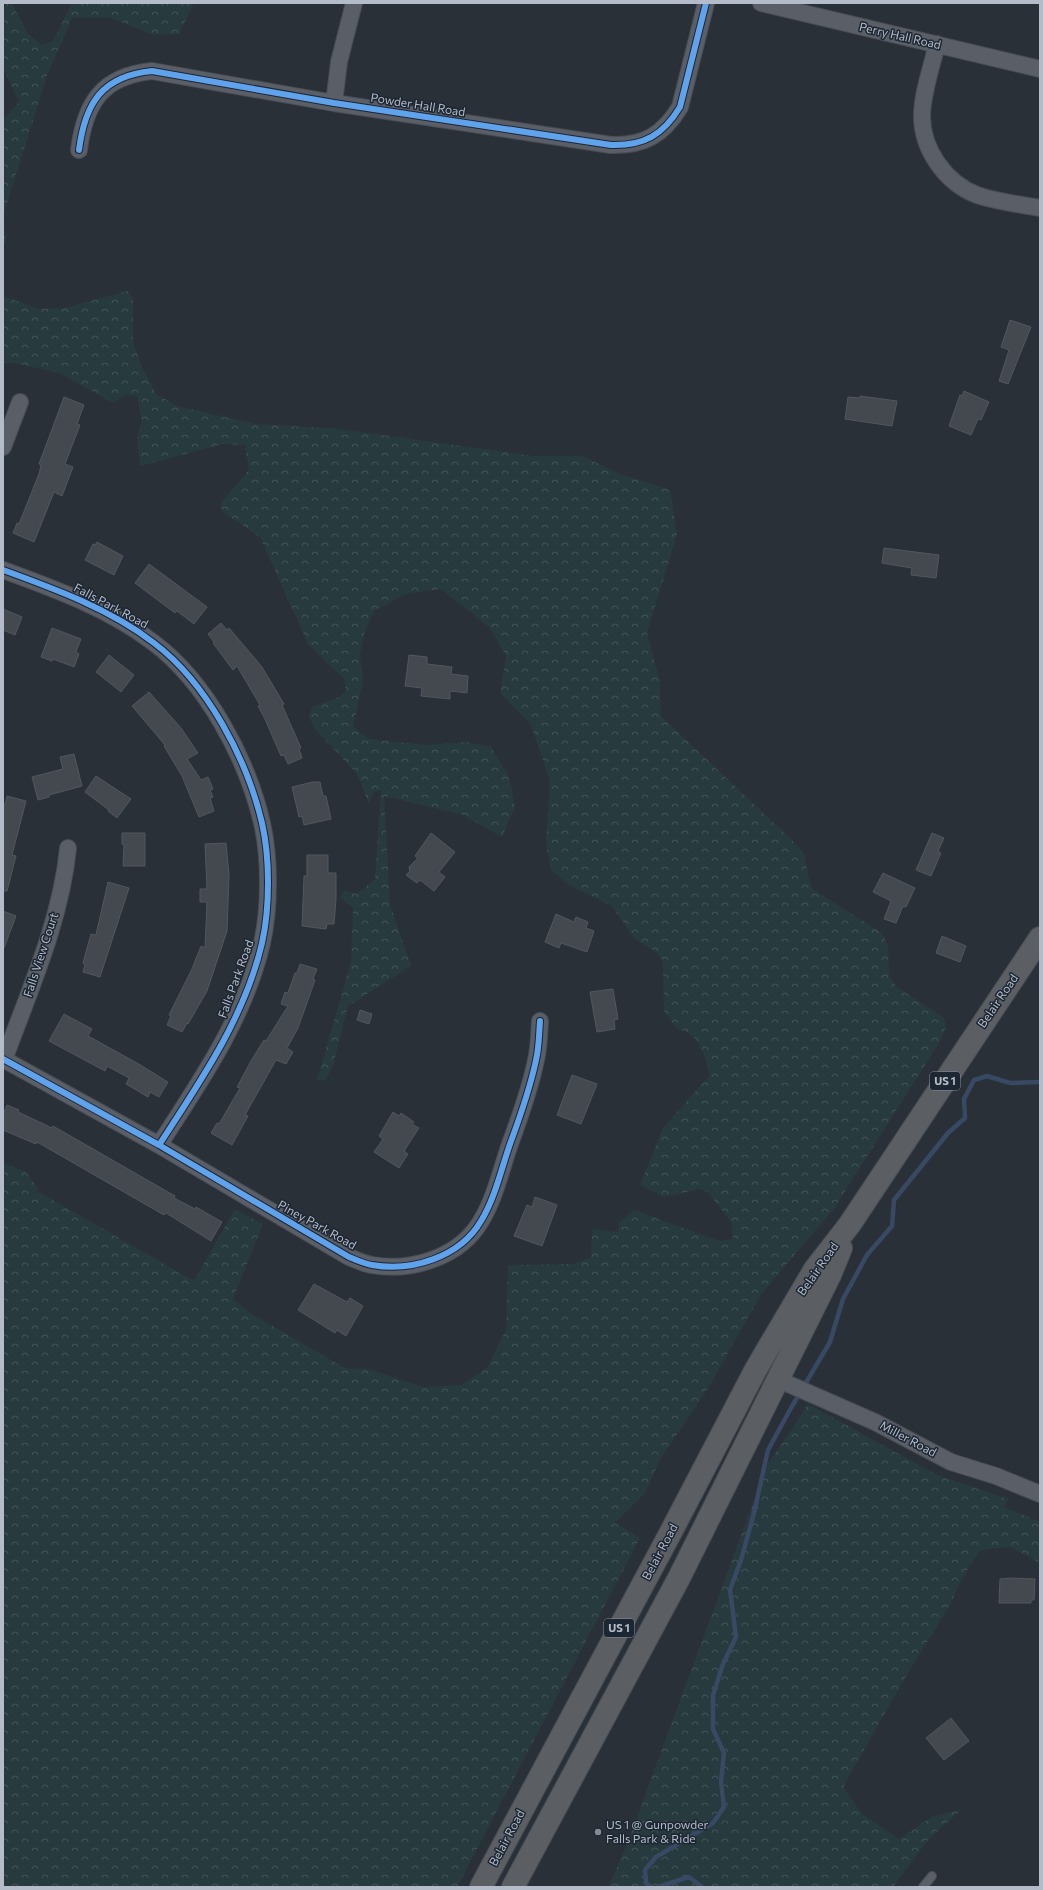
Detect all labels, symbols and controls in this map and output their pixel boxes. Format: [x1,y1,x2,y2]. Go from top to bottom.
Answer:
street label: Perry Hall Road [858,19,943,51]
street label: Powder Hall Road [370,90,467,118]
street label: Falls Park Road [72,580,151,631]
street label: Falls View Court [20,911,60,999]
street label: Falls Park Road [214,938,256,1020]
street label: Belair Road [974,971,1020,1030]
road number: US 1 [930,1072,960,1090]
street label: Piney Park Road [276,1197,359,1252]
street label: Belair Road [794,1239,841,1298]
street label: Miller Road [878,1417,939,1459]
street label: Belair Road [638,1521,680,1582]
road number: US 1 [604,1619,634,1637]
street label: Belair Road [485,1807,527,1868]
place label: US 1 @ Gunpowder Falls Park & Ride [606,1817,709,1845]
marker: US 1 @ Gunpowder Falls Park & Ride [593,1827,603,1837]

